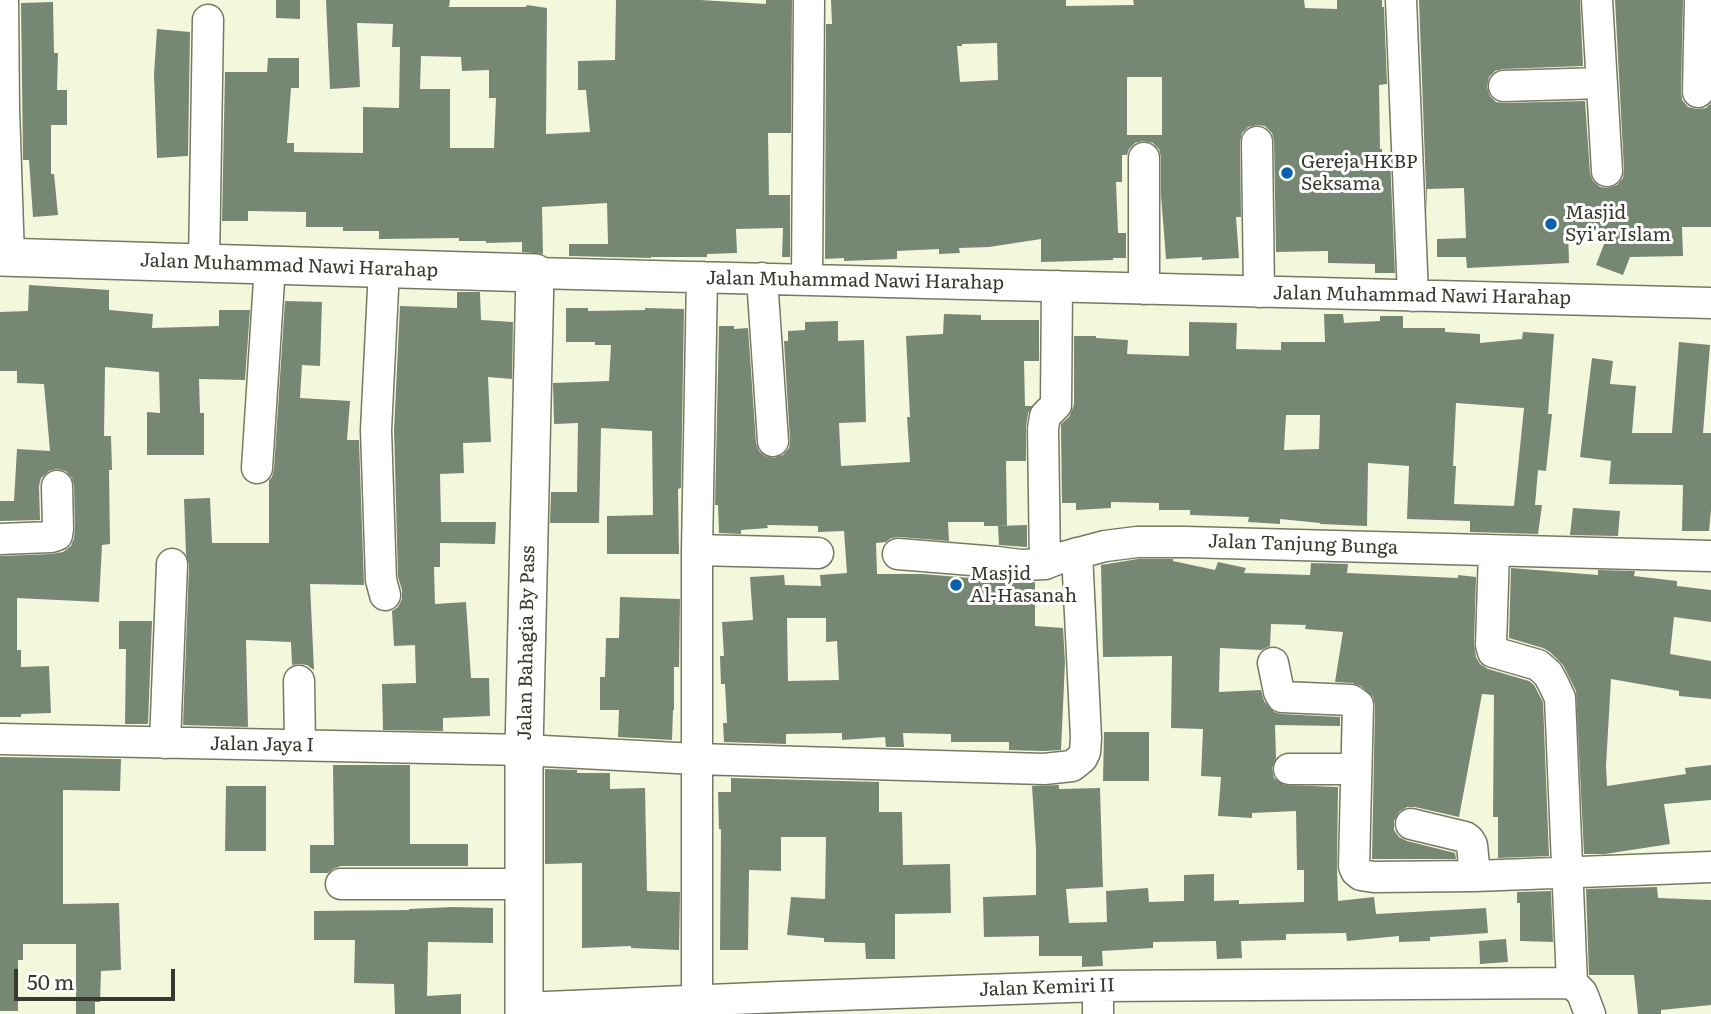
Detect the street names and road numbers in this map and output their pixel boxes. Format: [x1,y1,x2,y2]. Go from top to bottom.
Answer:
street label: Jalan Muhammad Nawi Harahap [140,249,438,283]
street label: Jalan Muhammad Nawi Harahap [706,267,1004,295]
street label: Jalan Muhammad Nawi Harahap [1273,282,1571,310]
street label: Jalan Tanjung Bunga [1207,530,1399,560]
street label: Jalan Bahagia By Pass [514,545,540,741]
street label: Jalan Jaya I [210,733,314,757]
street label: Jalan Kemiri II [979,974,1115,1002]

